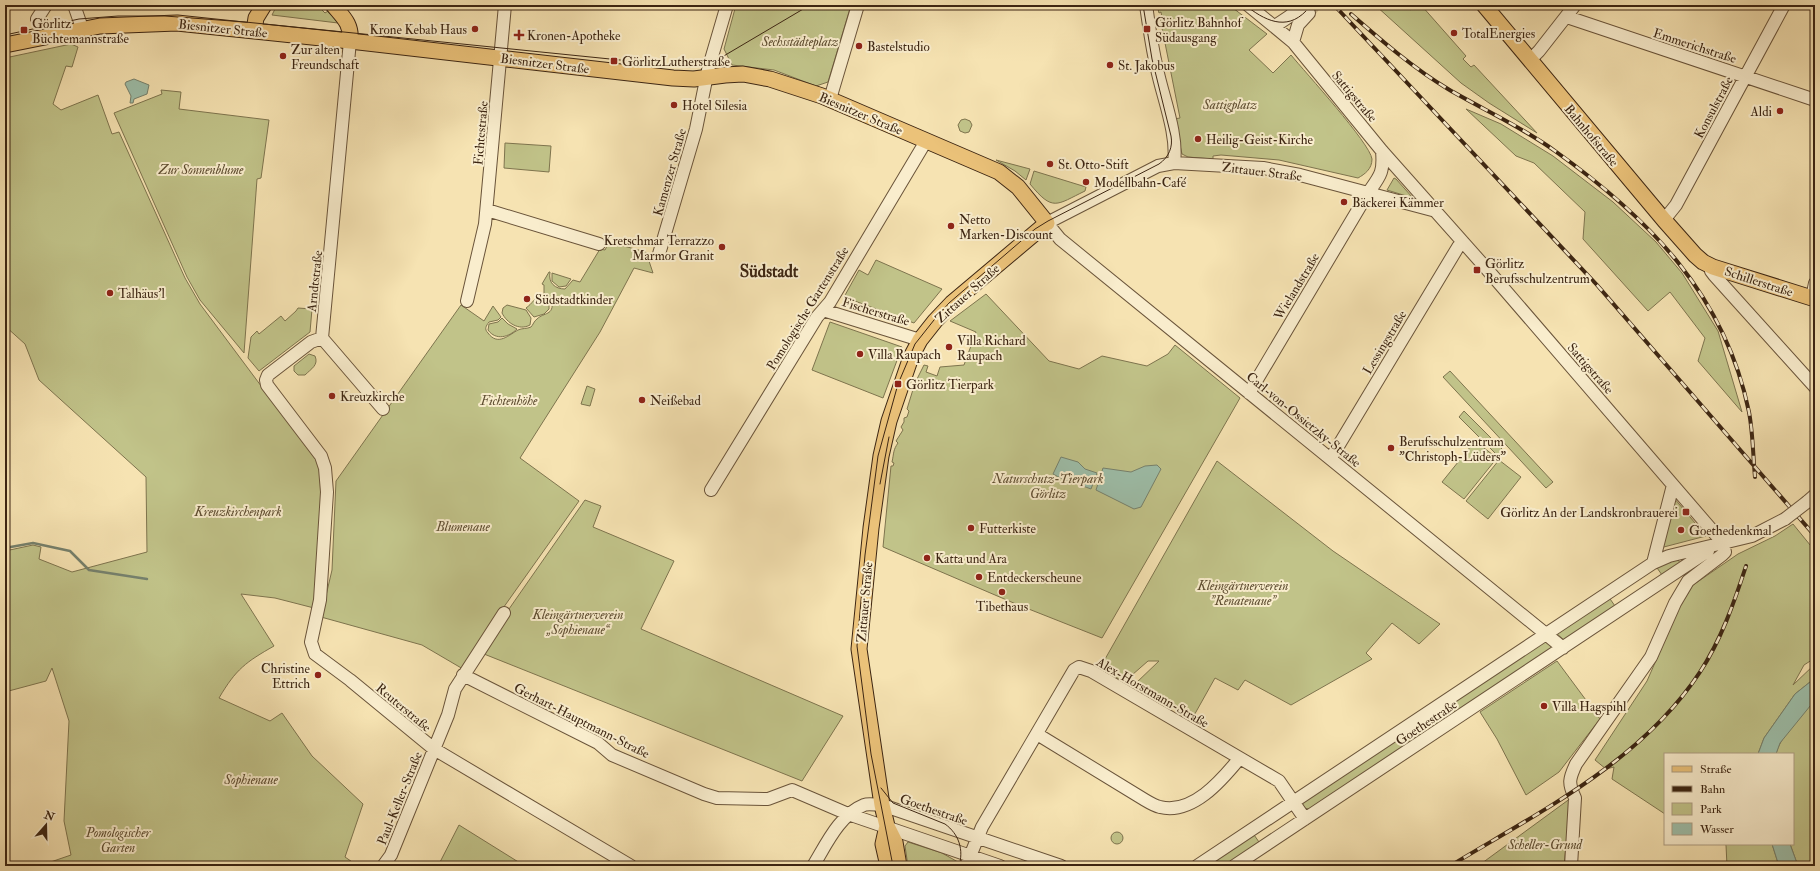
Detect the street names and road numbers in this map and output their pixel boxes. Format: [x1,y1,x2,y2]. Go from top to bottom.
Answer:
street label: Biesnitzer Straße [178,16,269,42]
street label: Emmerichstraße [1651,25,1739,67]
street label: Biesnitzer Straße [500,51,591,77]
street label: Sattigstraße [1328,68,1381,126]
street label: Konsulstraße [1691,73,1737,141]
street label: Biesnitzer Straße [816,89,905,139]
street label: Fichtestraße [470,100,492,166]
street label: Bahnhofstraße [1561,101,1622,170]
street label: Kamenzer Straße [650,126,690,218]
street label: Zittauer Straße [1221,159,1303,185]
street label: Pomologische Gartenstraße [763,243,853,373]
street label: Arndtstraße [304,249,326,314]
street label: Wielandstraße [1270,250,1323,324]
street label: Zittauer Straße [932,260,1003,327]
street label: Schillerstraße [1722,263,1795,301]
street label: Fischerstraße [840,294,912,330]
street label: Lessingstraße [1360,307,1410,377]
street label: Sattigstraße [1564,340,1617,398]
street label: Carl-von-Ossietzky-Straße [1242,369,1364,472]
street label: Zittauer Straße [854,561,877,643]
street label: Alex-Horstmann-Straße [1093,654,1212,732]
street label: Reuterstraße [372,680,435,736]
street label: Gerhart-Hauptmann-Straße [511,680,652,763]
street label: Goethestraße [1393,696,1461,749]
street label: Paul-Keller-Straße [374,749,426,847]
street label: Goethestraße [898,791,970,829]

